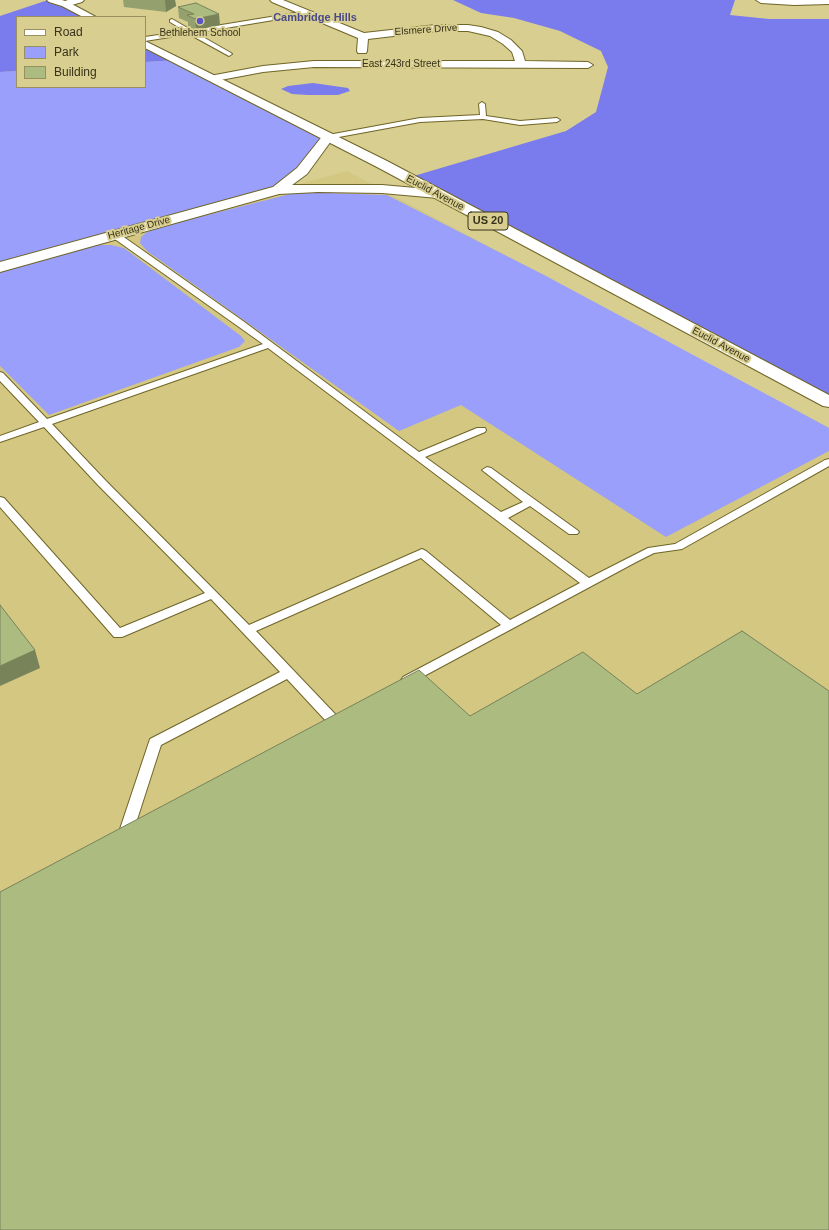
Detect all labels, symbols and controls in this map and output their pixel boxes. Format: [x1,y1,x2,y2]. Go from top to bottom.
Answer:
district label: Cambridge Hills [273,11,357,25]
legend [16,16,146,88]
marker: Bethlehem School [195,16,205,26]
street label: Elsmere Drive [394,22,458,38]
text: Road [54,25,83,39]
place label: Bethlehem School [159,27,241,39]
text: Park [54,45,79,59]
street label: East 243rd Street [362,58,440,70]
text: Building [54,65,97,79]
street label: Euclid Avenue [404,173,466,213]
road number: US 20 [468,212,508,230]
street label: Heritage Drive [107,214,171,242]
street label: Euclid Avenue [690,325,752,365]

